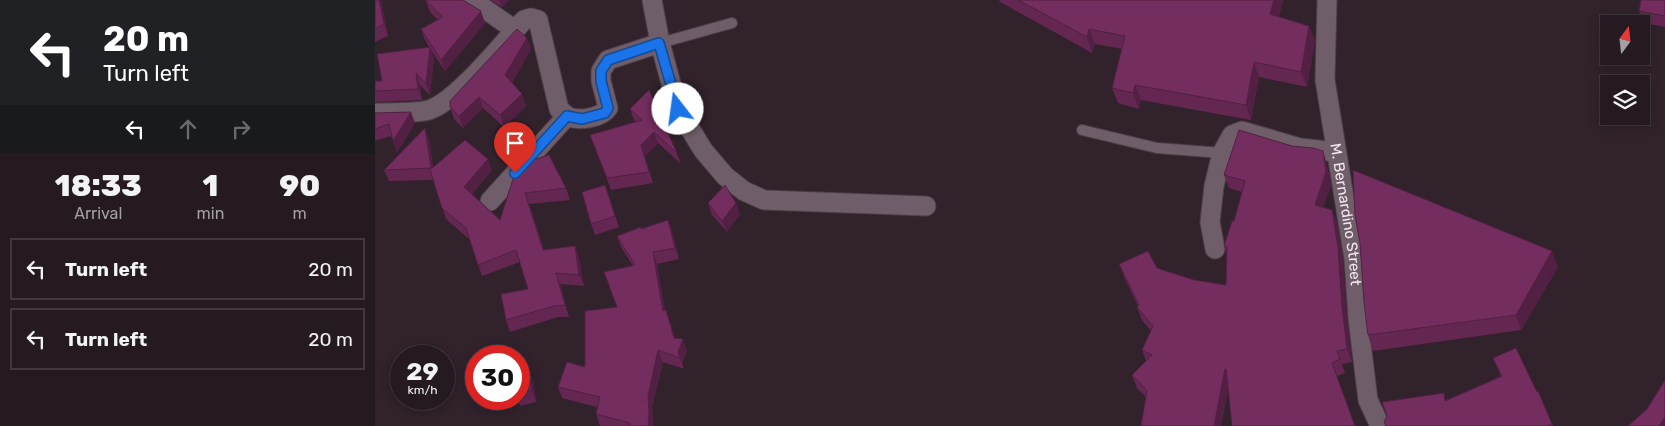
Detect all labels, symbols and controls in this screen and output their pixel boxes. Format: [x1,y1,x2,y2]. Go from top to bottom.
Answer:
north arrow [1600,15,1650,65]
map controls [1600,15,1650,125]
text: 20 m [103,18,189,60]
icon: left [20,20,85,85]
text: Turn left [103,60,189,87]
button: layers [1600,75,1650,125]
position arrow [651,82,703,134]
icon: left [121,115,149,143]
icon: ahead [174,115,202,143]
icon: right [227,115,255,143]
pin [494,122,536,173]
icon: arrive [501,129,529,157]
street label: M. Bernardino Street [1326,142,1365,286]
text: 18:33 [55,168,142,204]
text: 1 [203,168,218,204]
text: 90 [279,168,320,204]
text: Arrival [74,204,122,223]
text: min [197,204,224,223]
text: m [293,204,307,223]
icon: left [22,255,50,283]
text: Turn left [65,258,147,281]
text: 20 m [308,258,353,281]
icon: left [22,325,50,353]
text: Turn left [65,328,147,351]
text: 20 m [308,328,353,351]
speed limit sign: 30 [465,345,530,410]
text: 29 [406,357,439,386]
text: km/h [408,383,437,397]

